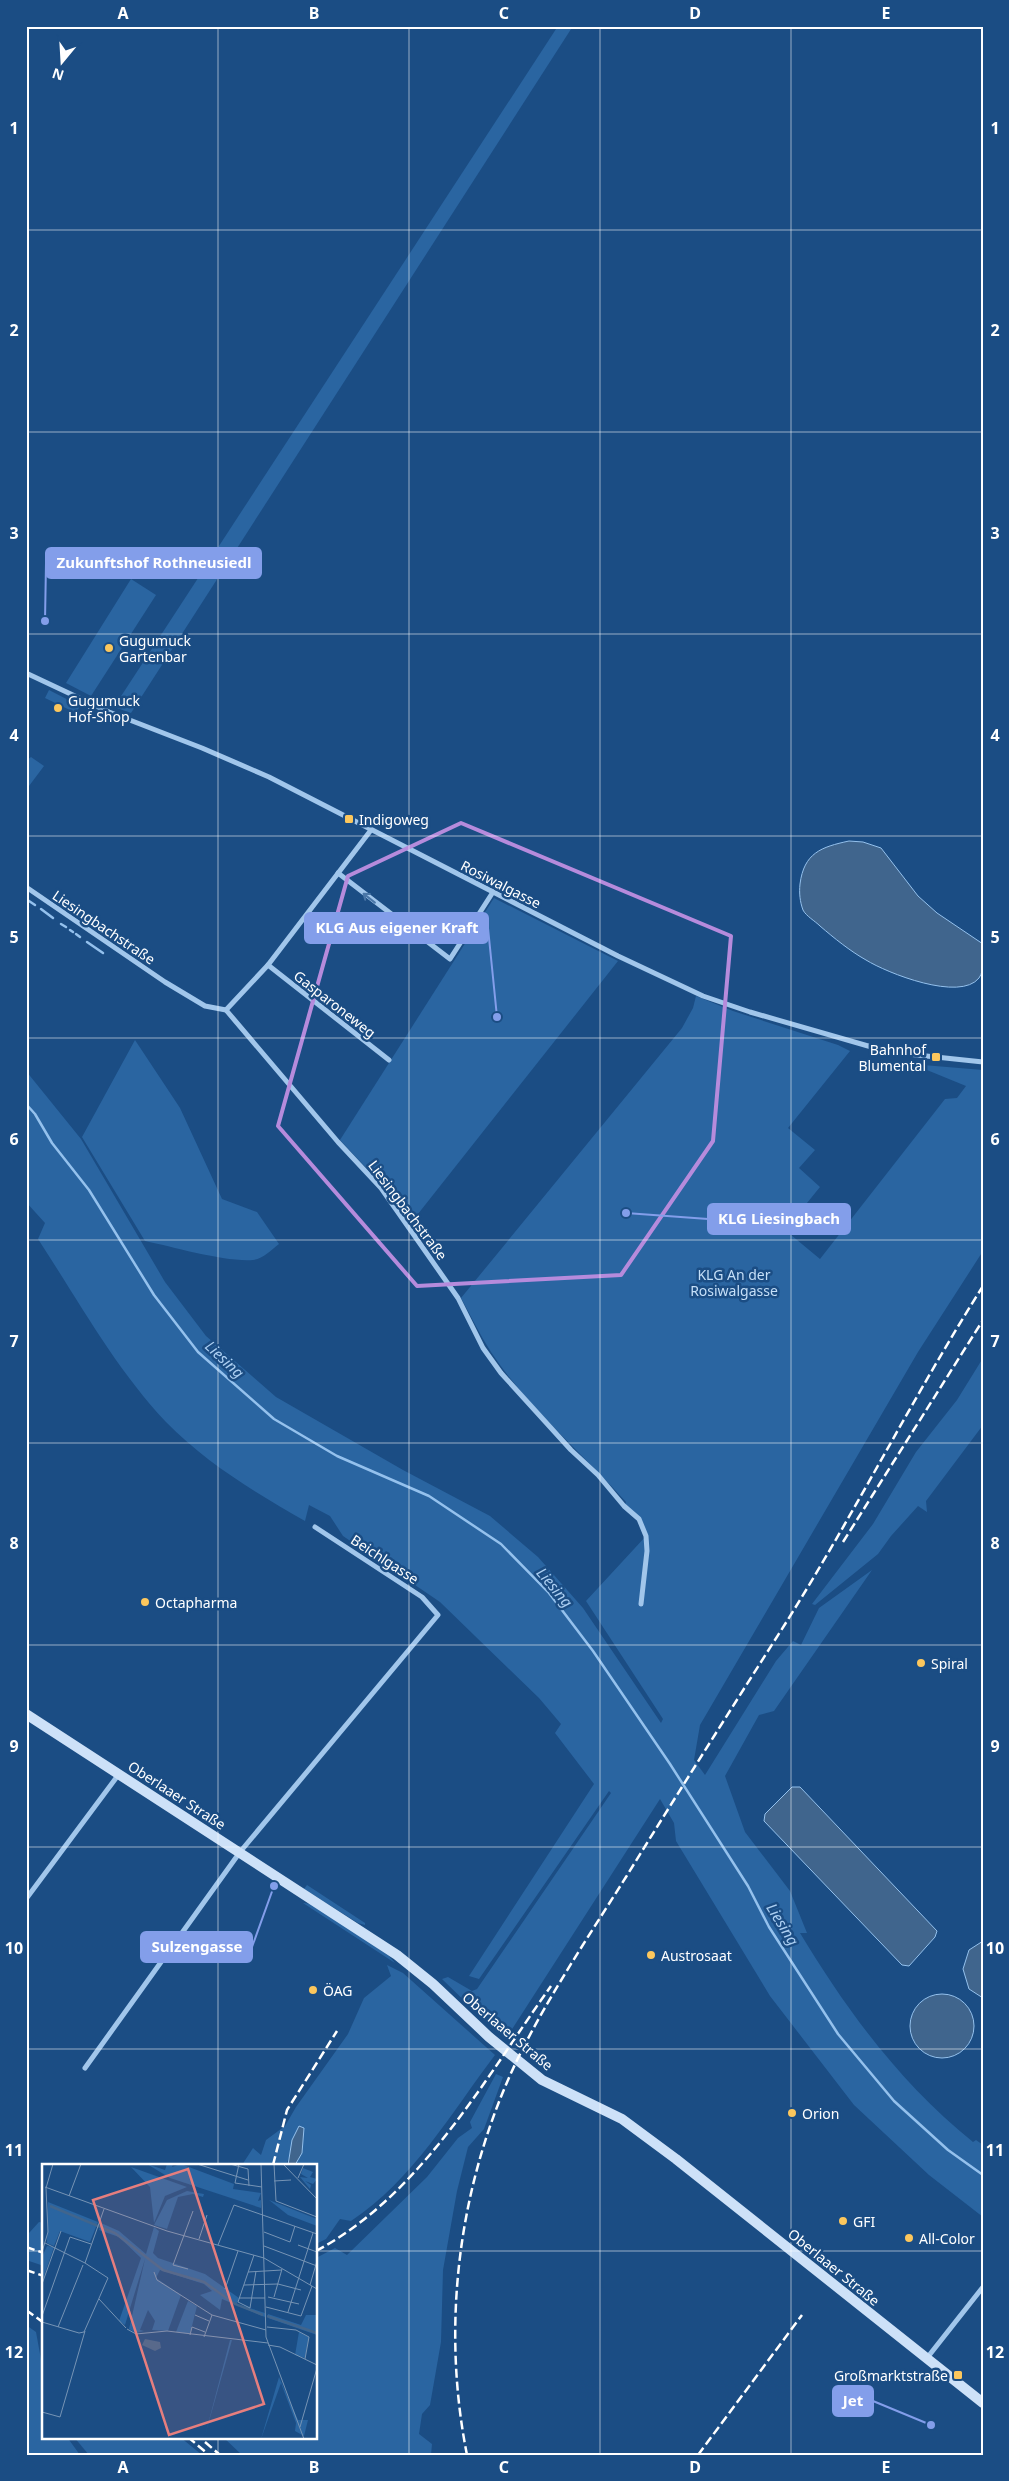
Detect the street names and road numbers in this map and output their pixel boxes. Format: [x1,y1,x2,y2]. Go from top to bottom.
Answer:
street label: Rosiwalgasse [458,856,544,912]
street label: Liesingbachstraße [49,886,159,969]
street label: Gasparoneweg [290,966,380,1042]
street label: Liesingbachstraße [364,1156,452,1264]
street label: Beichlgasse [347,1530,423,1588]
street label: Oberlaaer Straße [125,1756,230,1834]
street label: Oberlaaer Straße [459,1988,557,2075]
street label: Oberlaaer Straße [784,2224,884,2310]

